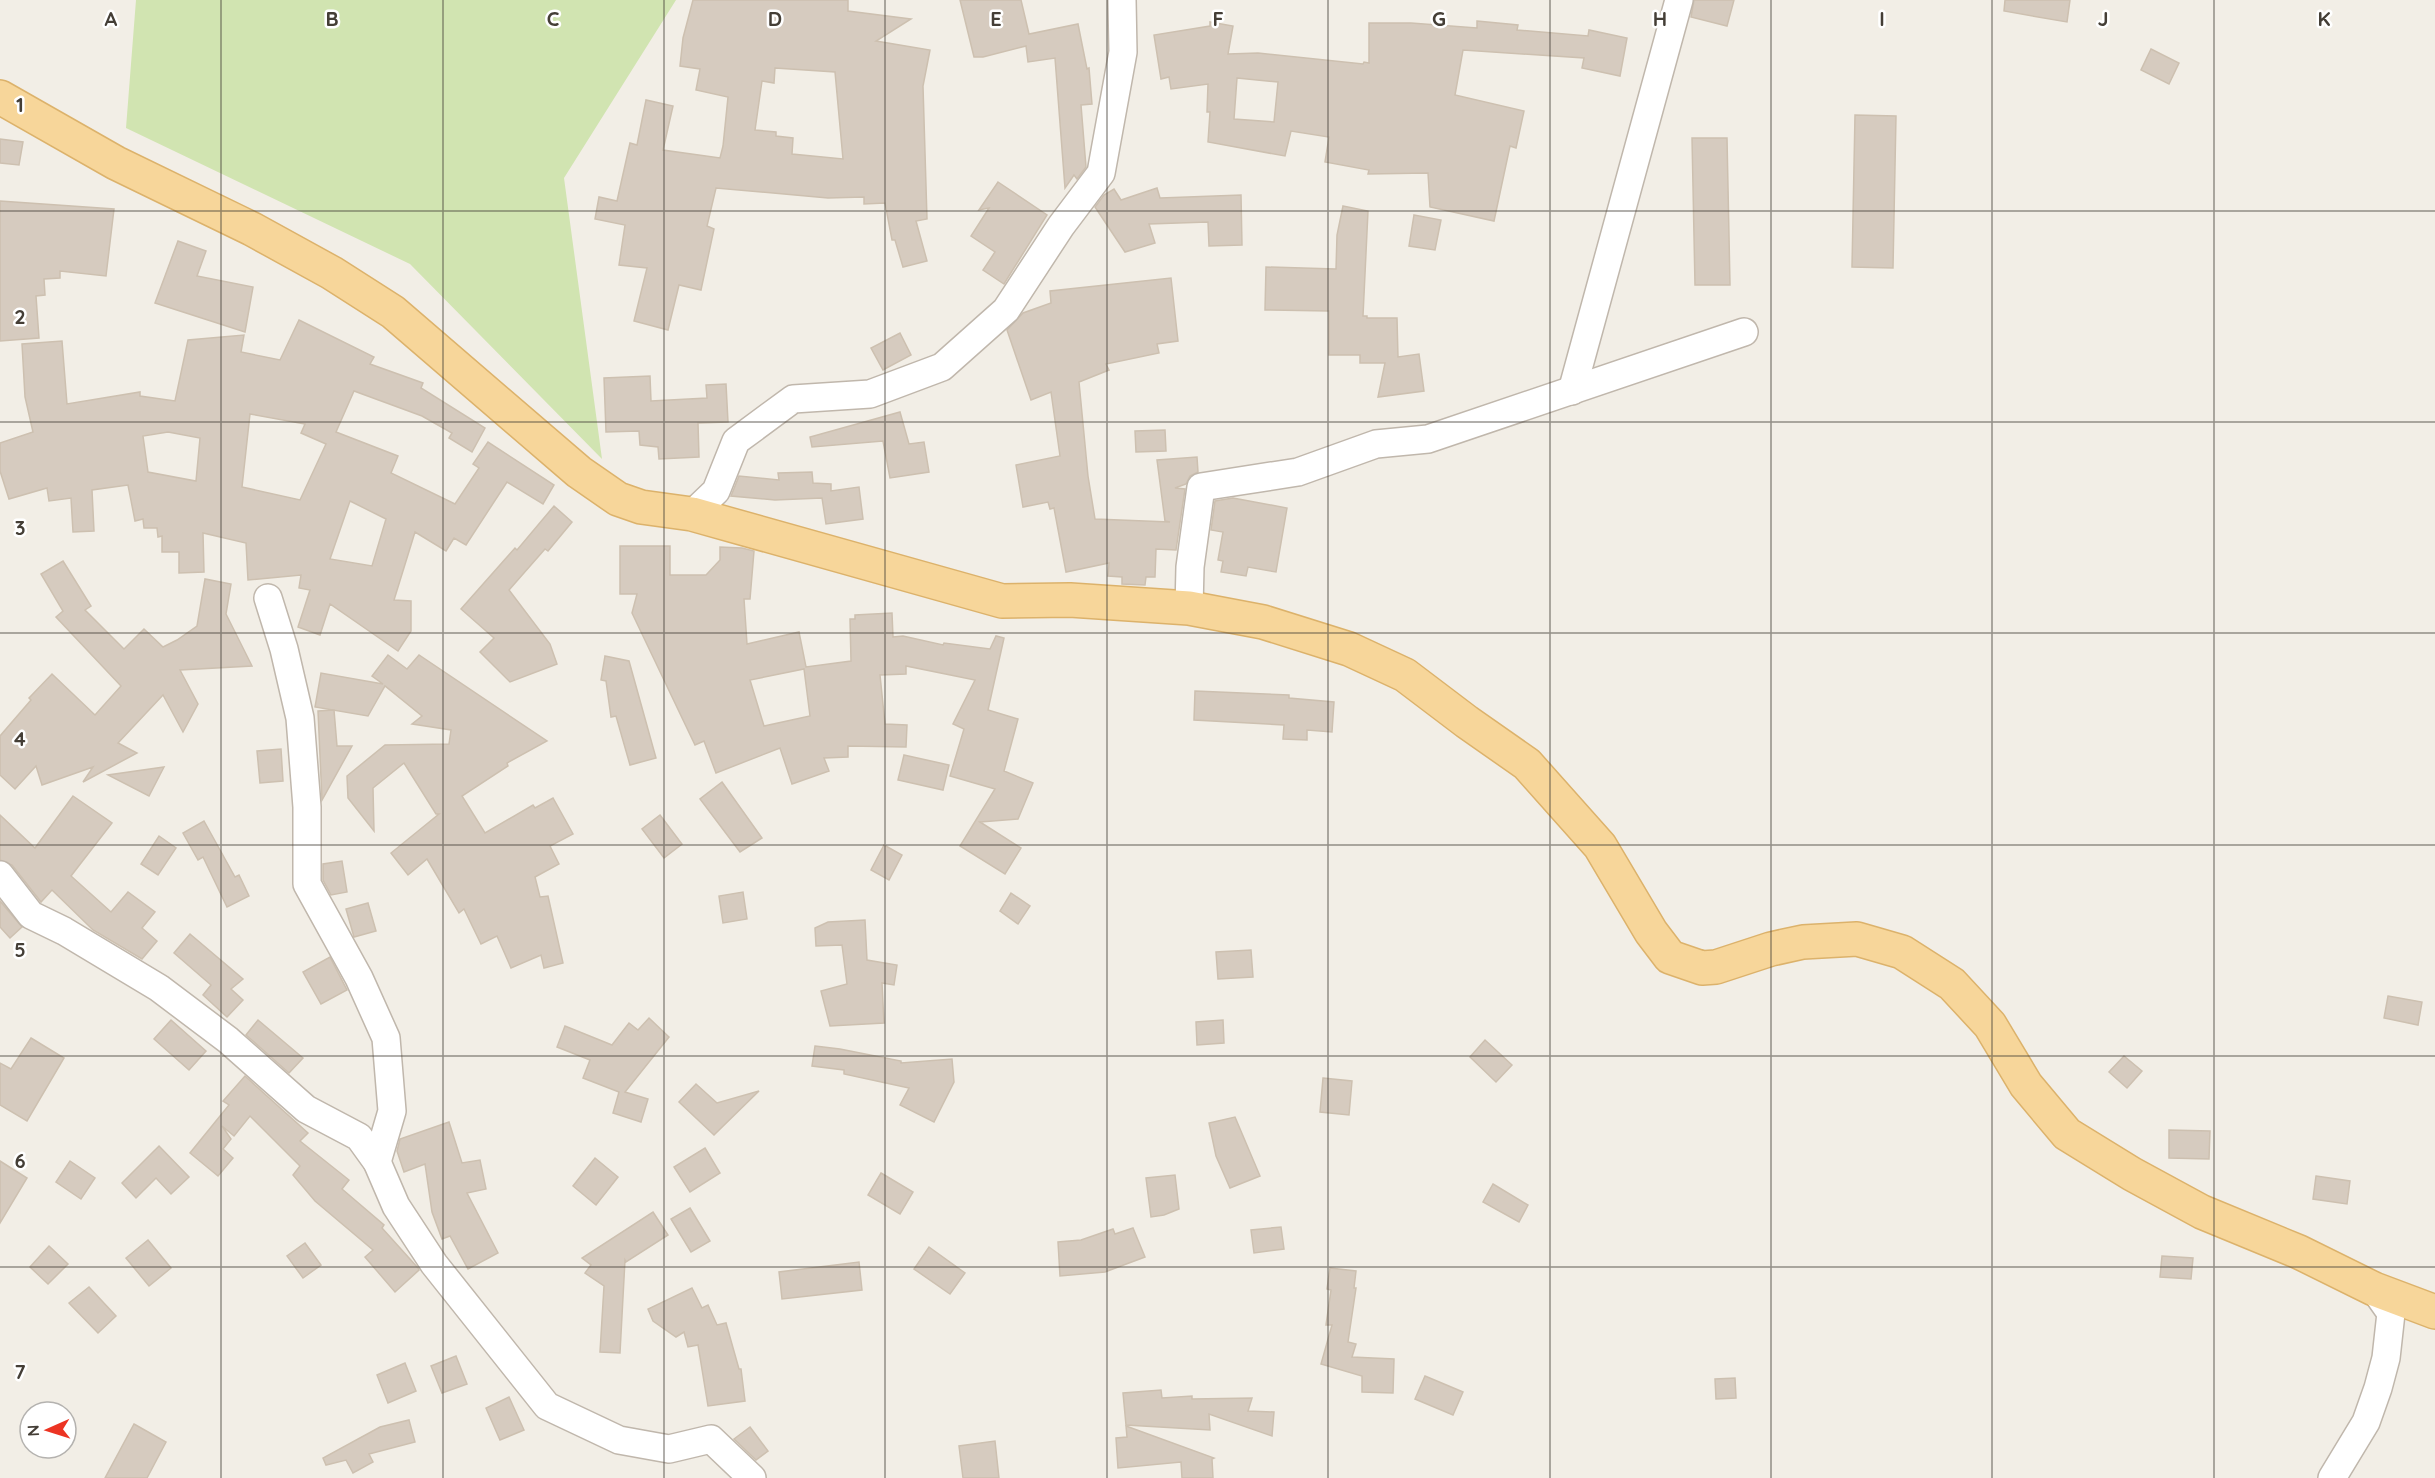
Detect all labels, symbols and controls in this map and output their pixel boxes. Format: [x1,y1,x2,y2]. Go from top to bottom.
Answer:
text: A [105,6,118,31]
text: B [325,6,339,31]
text: C [547,6,560,31]
text: D [768,6,782,31]
text: E [990,6,1002,31]
text: F [1212,6,1224,31]
text: G [1432,6,1446,31]
text: H [1653,6,1667,31]
text: I [1879,6,1885,31]
text: J [2097,6,2109,31]
text: K [2317,6,2331,31]
text: 1 [16,92,24,117]
text: 2 [14,304,26,329]
text: 3 [15,515,25,540]
text: 4 [14,726,26,751]
text: 5 [14,937,26,962]
text: 6 [14,1148,26,1173]
text: 7 [15,1359,26,1384]
north arrow [18,1400,78,1460]
text: N [23,1424,43,1437]

